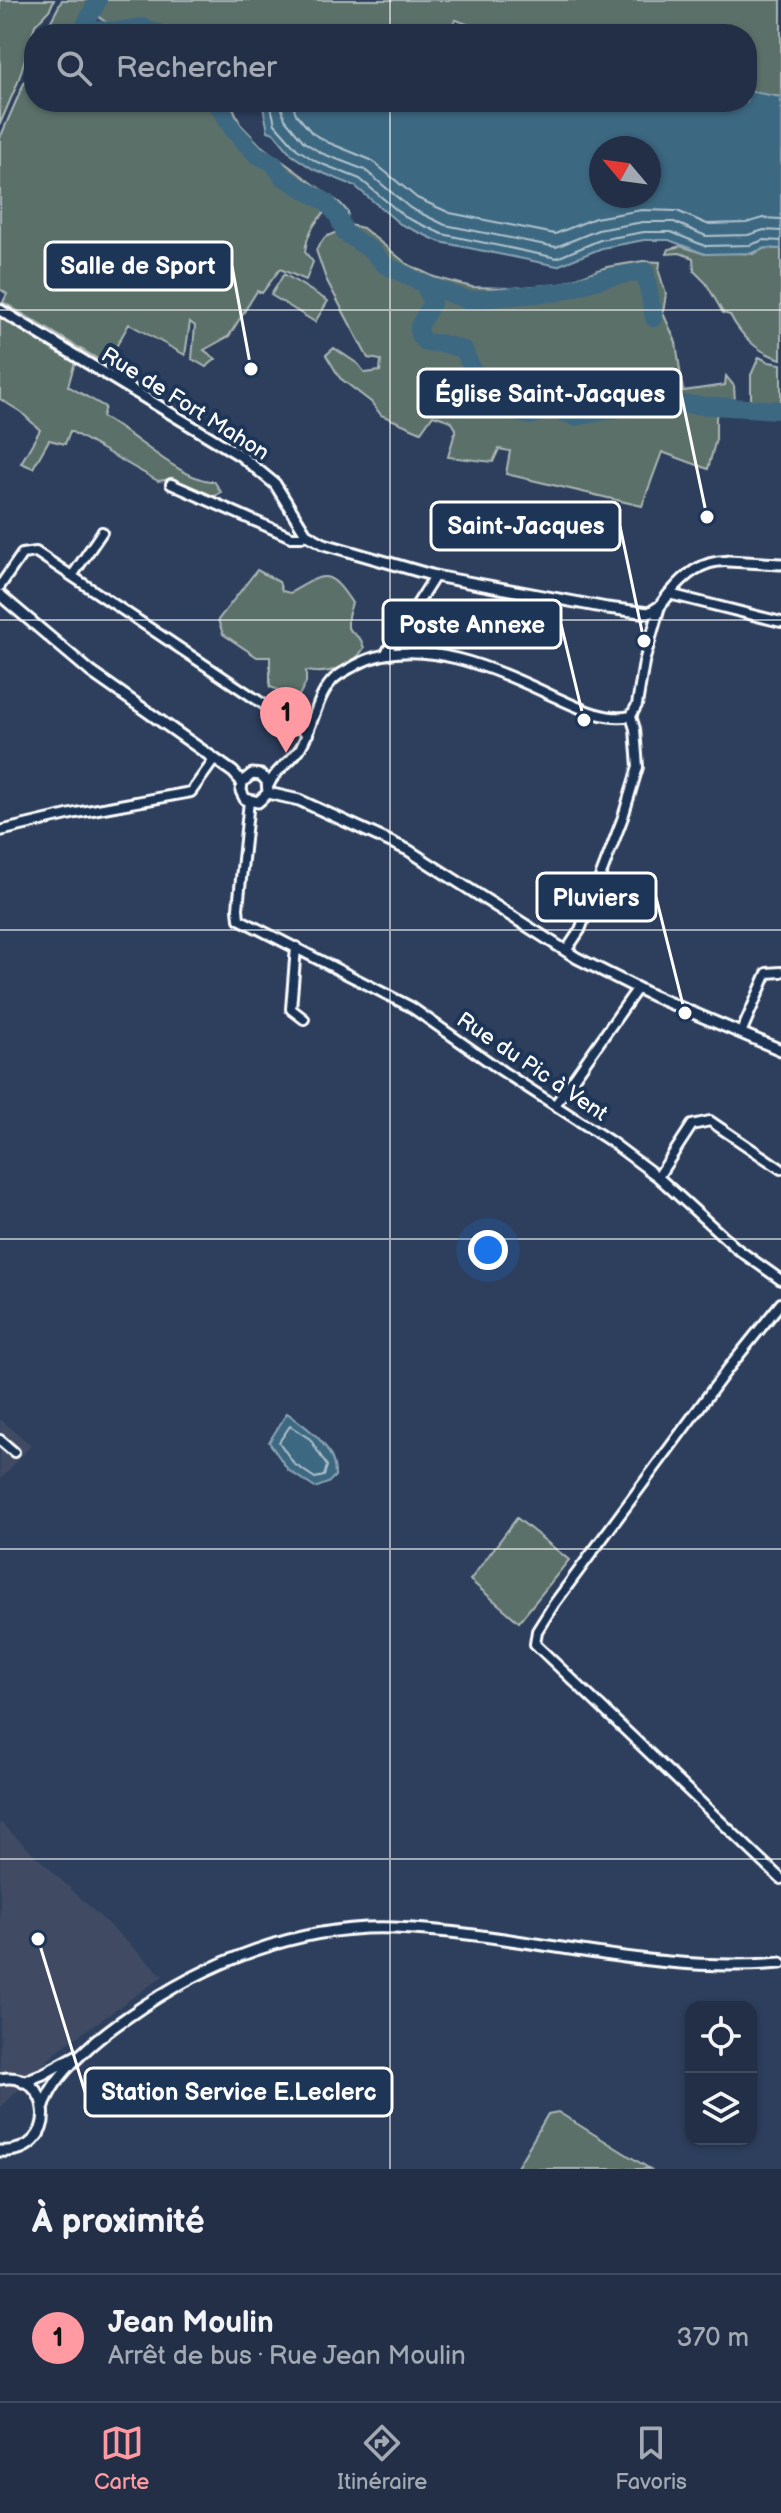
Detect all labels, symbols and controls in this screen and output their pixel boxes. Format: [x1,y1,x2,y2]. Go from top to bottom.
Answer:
search box [24,24,757,112]
icon: search [52,46,96,90]
text: Rechercher [116,50,277,86]
north arrow [589,136,661,208]
callout: Salle de Sport [45,242,232,290]
text: Salle de Sport [61,252,215,281]
street label: Rue de Fort Mahon [96,341,274,467]
callout: Église Saint-Jacques [418,369,681,417]
text: Église Saint-Jacques [435,378,665,409]
callout: Saint-Jacques [431,502,620,550]
text: Saint-Jacques [447,512,605,541]
callout: Poste Annexe [383,600,561,648]
text: Poste Annexe [399,611,545,640]
pin: 1 [260,687,312,753]
callout: Pluviers [537,873,656,921]
text: Pluviers [553,884,640,913]
street label: Rue du Pic à Vent [451,1007,613,1128]
your location [468,1230,508,1270]
map controls [685,2001,757,2145]
button: locate [685,2001,757,2073]
callout: Station Service E.Leclerc [85,2068,392,2116]
button: layers [685,2073,757,2145]
text: Station Service E.Leclerc [101,2078,377,2107]
text: À proximité [32,2201,205,2242]
text: Jean Moulin [108,2305,274,2341]
text: 1 [53,2323,63,2354]
text: 370 m [676,2323,749,2354]
text: Arrêt de bus · Rue Jean Moulin [108,2341,466,2372]
tab: Carte [94,2421,149,2496]
tab: Itinéraire [337,2421,427,2496]
tab: Favoris [615,2421,687,2496]

